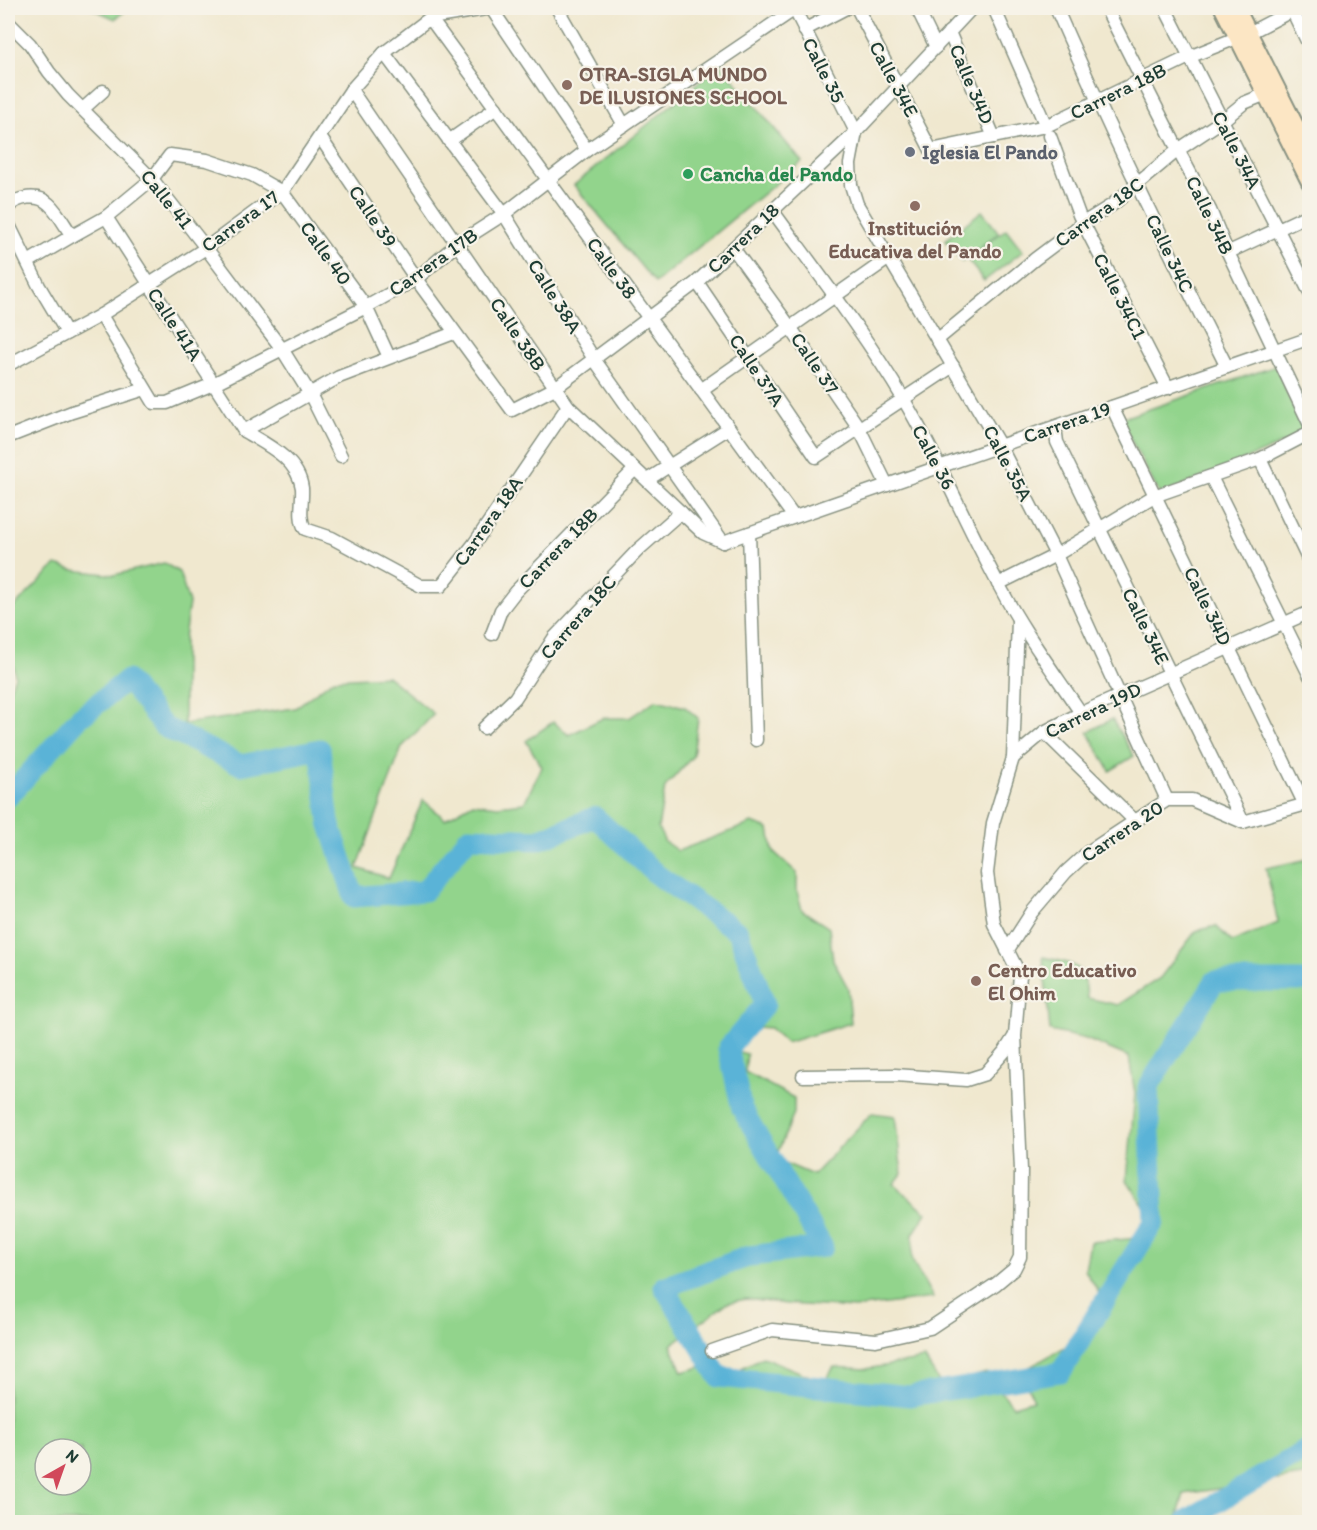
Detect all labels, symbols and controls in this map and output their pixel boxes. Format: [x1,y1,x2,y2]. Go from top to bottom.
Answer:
street label: Calle 35 [797,33,851,107]
street label: Calle 34E [864,37,924,121]
street label: Calle 34D [944,40,1000,128]
street label: Carrera 18B [1066,57,1170,125]
place label: OTRA-SIGLA MUNDO DE ILUSIONES SCHOOL [579,62,788,109]
marker: OTRA-SIGLA MUNDO DE ILUSIONES SCHOOL [560,78,574,92]
street label: Calle 34A [1207,107,1267,193]
place label: Iglesia El Pando [922,140,1058,165]
marker: Iglesia El Pando [903,145,917,159]
place label: Cancha del Pando [700,162,853,186]
street label: Calle 41 [136,164,198,234]
marker: Cancha del Pando [681,167,695,181]
street label: Carrera 18C [1050,172,1148,252]
street label: Calle 34B [1181,172,1239,258]
street label: Calle 39 [343,180,403,252]
street label: Carrera 17 [196,185,284,257]
street label: Carrera 18 [702,198,784,278]
marker: Institución Educativa del Pando [908,199,922,213]
street label: Calle 34C [1141,210,1199,296]
street label: Calle 40 [295,216,357,290]
place label: Institución Educativa del Pando [828,216,1002,263]
street label: Carrera 17B [384,223,482,301]
street label: Calle 38 [582,232,642,304]
street label: Calle 34C1 [1088,249,1152,343]
street label: Calle 38A [523,254,587,338]
street label: Calle 41A [142,283,208,365]
street label: Calle 38B [485,293,551,375]
street label: Calle 37 [786,328,844,399]
street label: Calle 37A [724,329,790,411]
street label: Carrera 19 [1020,396,1114,448]
street label: Calle 36 [907,420,961,494]
street label: Calle 35A [978,421,1038,505]
street label: Carrera 18A [448,471,528,571]
street label: Carrera 18B [513,502,603,594]
street label: Calle 34D [1179,563,1237,649]
street label: Carrera 18C [535,570,621,664]
street label: Calle 34E [1117,584,1175,668]
street label: Carrera 19D [1041,676,1145,744]
street label: Carrera 20 [1076,795,1168,867]
place label: Centro Educativo El Ohim [988,958,1137,1005]
marker: Centro Educativo El Ohim [969,974,983,988]
north arrow [33,1437,93,1497]
text: N [62,1445,83,1467]

